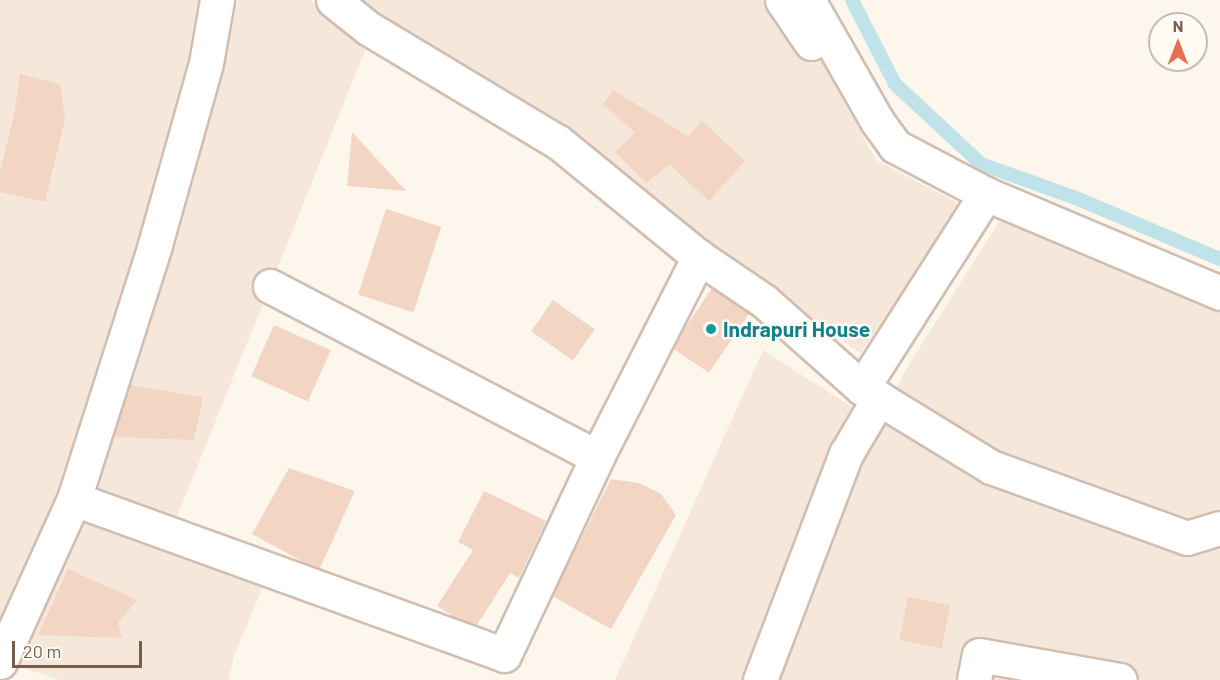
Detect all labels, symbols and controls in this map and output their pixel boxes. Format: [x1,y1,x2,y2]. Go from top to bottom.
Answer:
north arrow [1148,12,1208,72]
text: N [1173,16,1183,35]
place label: Indrapuri House [723,316,870,342]
marker: Indrapuri House [704,322,718,336]
scale bar [15,629,146,667]
text: 20 m [23,640,61,662]

